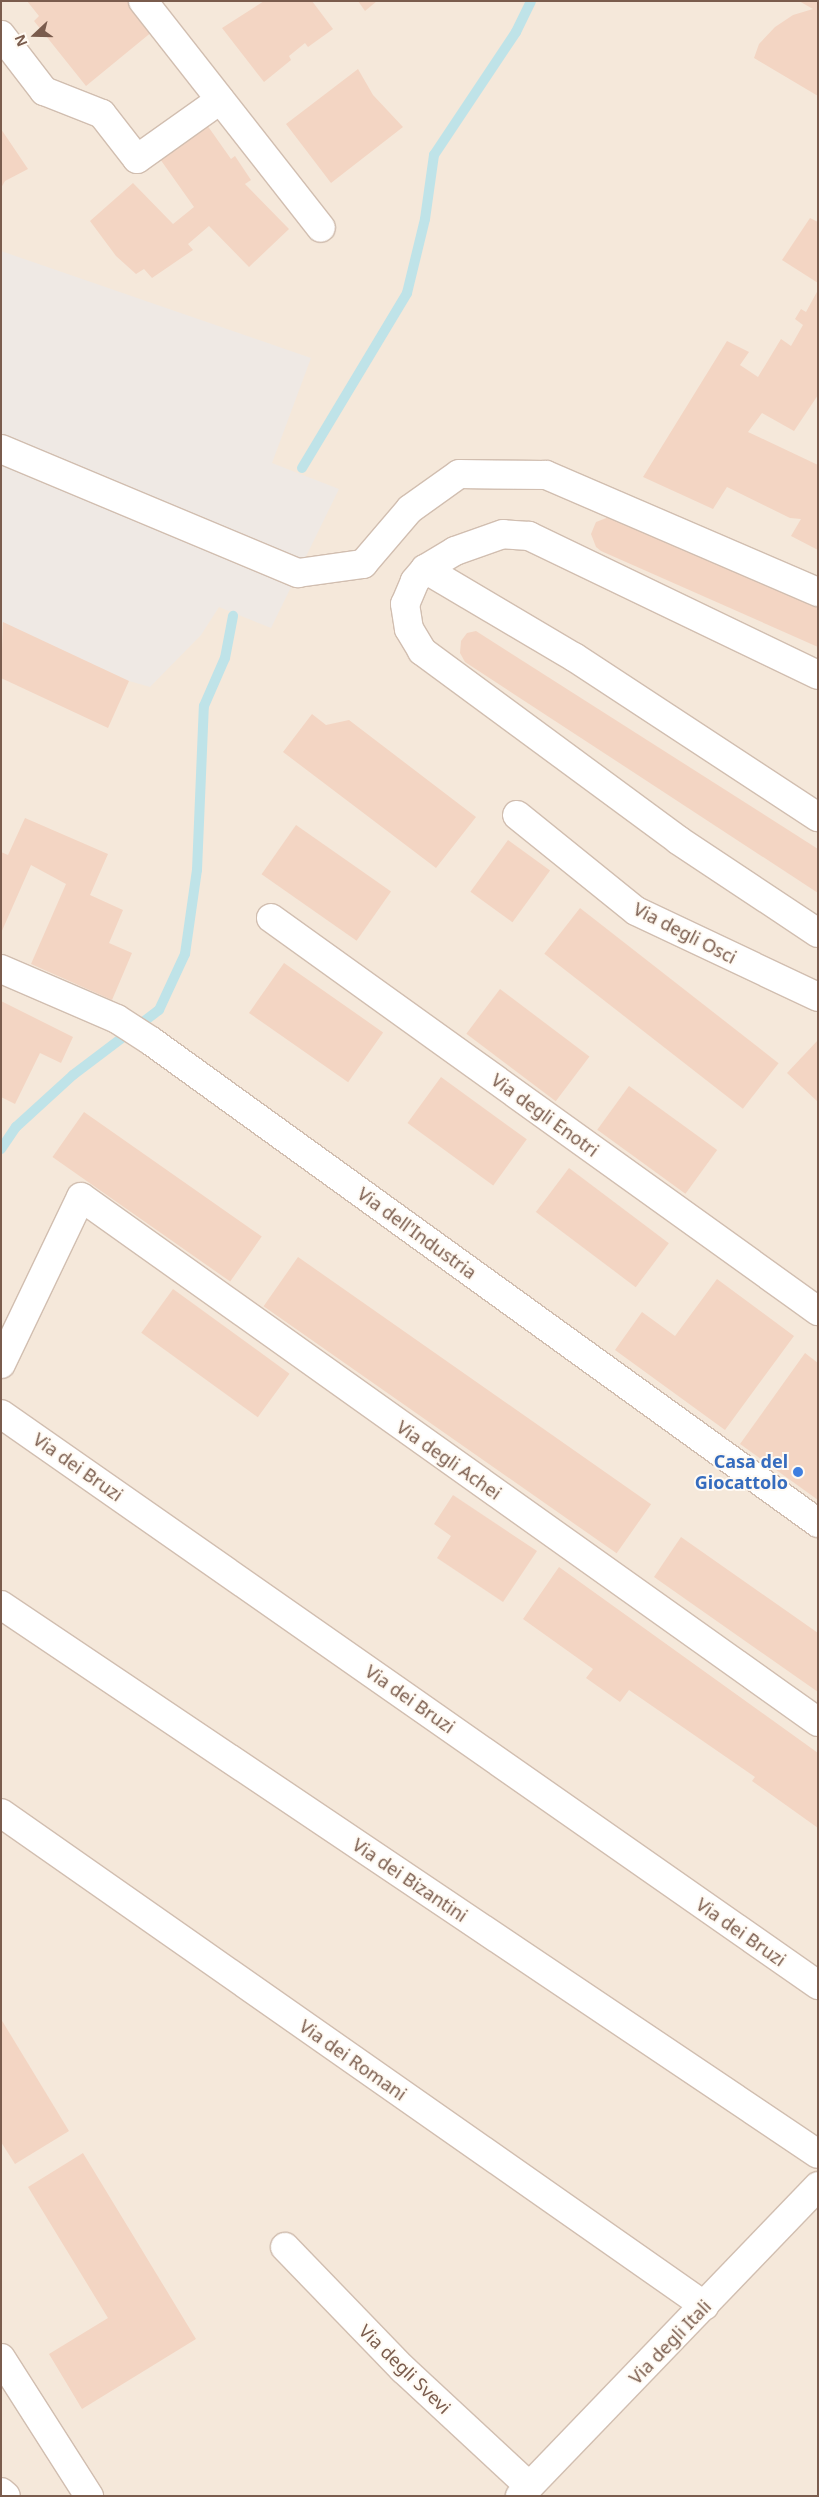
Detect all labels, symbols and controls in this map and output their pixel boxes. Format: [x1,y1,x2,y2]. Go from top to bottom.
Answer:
north arrow [10,10,60,60]
text: N [10,32,31,49]
street label: Via degli Osci [630,898,740,968]
street label: Via degli Enotri [487,1069,603,1161]
street label: Via dell'Industria [353,1183,481,1283]
street label: Via degli Achei [393,1416,505,1504]
street label: Via dei Bruzi [29,1428,127,1506]
place label: Casa del Giocattolo [695,1451,788,1494]
marker: Casa del Giocattolo [792,1466,804,1478]
street label: Via dei Bruzi [361,1660,459,1738]
street label: Via dei Bizantini [349,1834,471,1926]
street label: Via dei Bruzi [692,1893,790,1971]
street label: Via dei Romani [295,2015,411,2105]
street label: Via degli Itali [625,2295,715,2389]
street label: Via degli Svevi [355,2320,455,2418]

